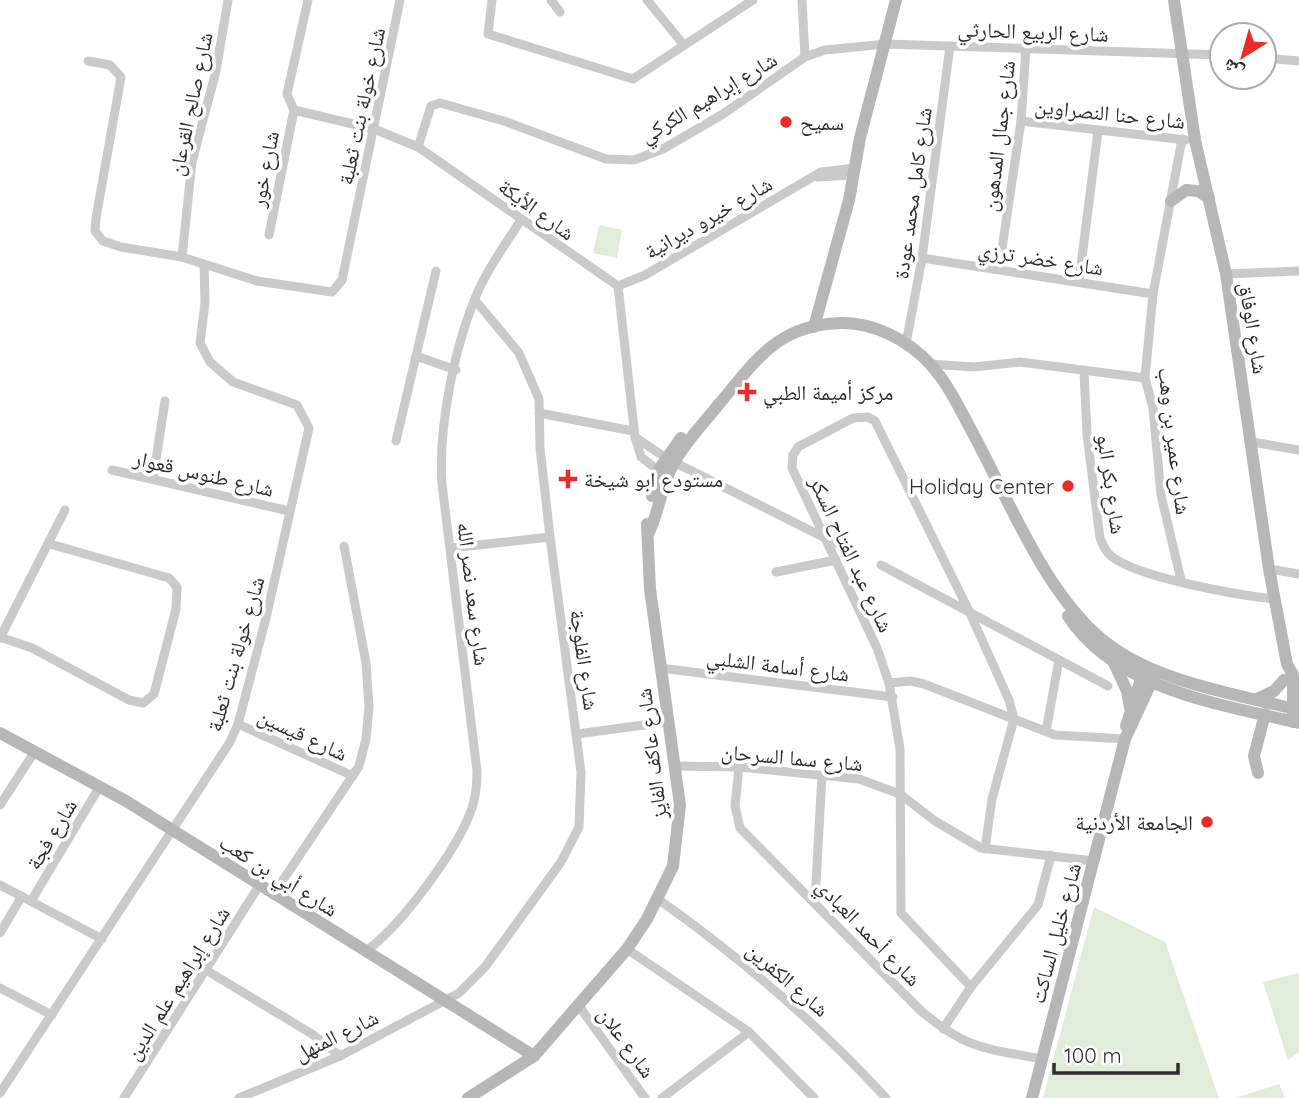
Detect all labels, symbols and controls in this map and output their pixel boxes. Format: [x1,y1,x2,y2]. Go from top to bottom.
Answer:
street label: شارع الربيع الحارثي [957,15,1109,51]
north arrow [1208,21,1278,91]
street label: شارع خولة بنت ثعلبة [332,25,391,187]
street label: شارع صالح القرعان [162,30,219,178]
street label: شارع إبراهيم الكركي [635,46,784,152]
text: ش [1217,54,1248,85]
street label: شارع جمال المدهون [976,59,1021,213]
street label: شارع حنا النصراوين [1033,92,1186,135]
street label: شارع كامل محمد عودة [887,106,938,281]
place label: سميح [800,109,844,136]
marker: سميح [778,114,794,130]
street label: شارع خور [244,129,285,210]
street label: شارع خيرو ديرانية [640,170,777,265]
street label: شارع الأيكة [493,173,580,246]
street label: شارع خضر ترزي [976,235,1105,285]
street label: شارع الوفاق [1233,280,1274,376]
street label: شارع عمير بن وهب [1152,366,1197,516]
place label: مركز أميمة الطبي [763,379,893,409]
marker: مركز أميمة الطبي [737,382,757,402]
street label: شارع بكر البو [1091,432,1132,536]
street label: شارع طنوس قعوار [130,444,277,503]
place label: مستودع ابو شيخة [584,466,723,493]
marker: مستودع ابو شيخة [558,469,578,489]
street label: شارع عبد الفتاح السكر [803,471,900,637]
place label: Holiday Center [909,473,1054,499]
marker: Holiday Center [1060,478,1076,494]
street label: شارع سعد نصر الله [451,521,496,667]
street label: شارع خولة بنت ثعلبة [200,574,271,735]
street label: شارع الفلوجة [564,608,605,712]
street label: شارع أسامة الشلبي [705,643,851,691]
street label: شارع عاكف الفايز [630,687,673,822]
street label: شارع قيسين [254,702,352,767]
street label: شارع سما السرحان [720,738,864,777]
street label: شارع فجة [20,794,83,875]
place label: الجامعة الأردنية [1075,809,1193,835]
marker: الجامعة الأردنية [1199,814,1215,830]
street label: شارع أبي بن كعب [213,828,343,925]
street label: شارع خليل الساكت [1024,860,1087,1006]
street label: شارع أحمد العبادي [808,873,927,994]
street label: شارع إبراهيم علم الدين [119,901,236,1066]
street label: شارع الكفرين [741,936,835,1023]
street label: شارع علان [592,1001,661,1083]
street label: شارع المنهل [290,1004,383,1067]
scale bar [1054,1032,1178,1076]
text: 100 m [1064,1042,1122,1068]

